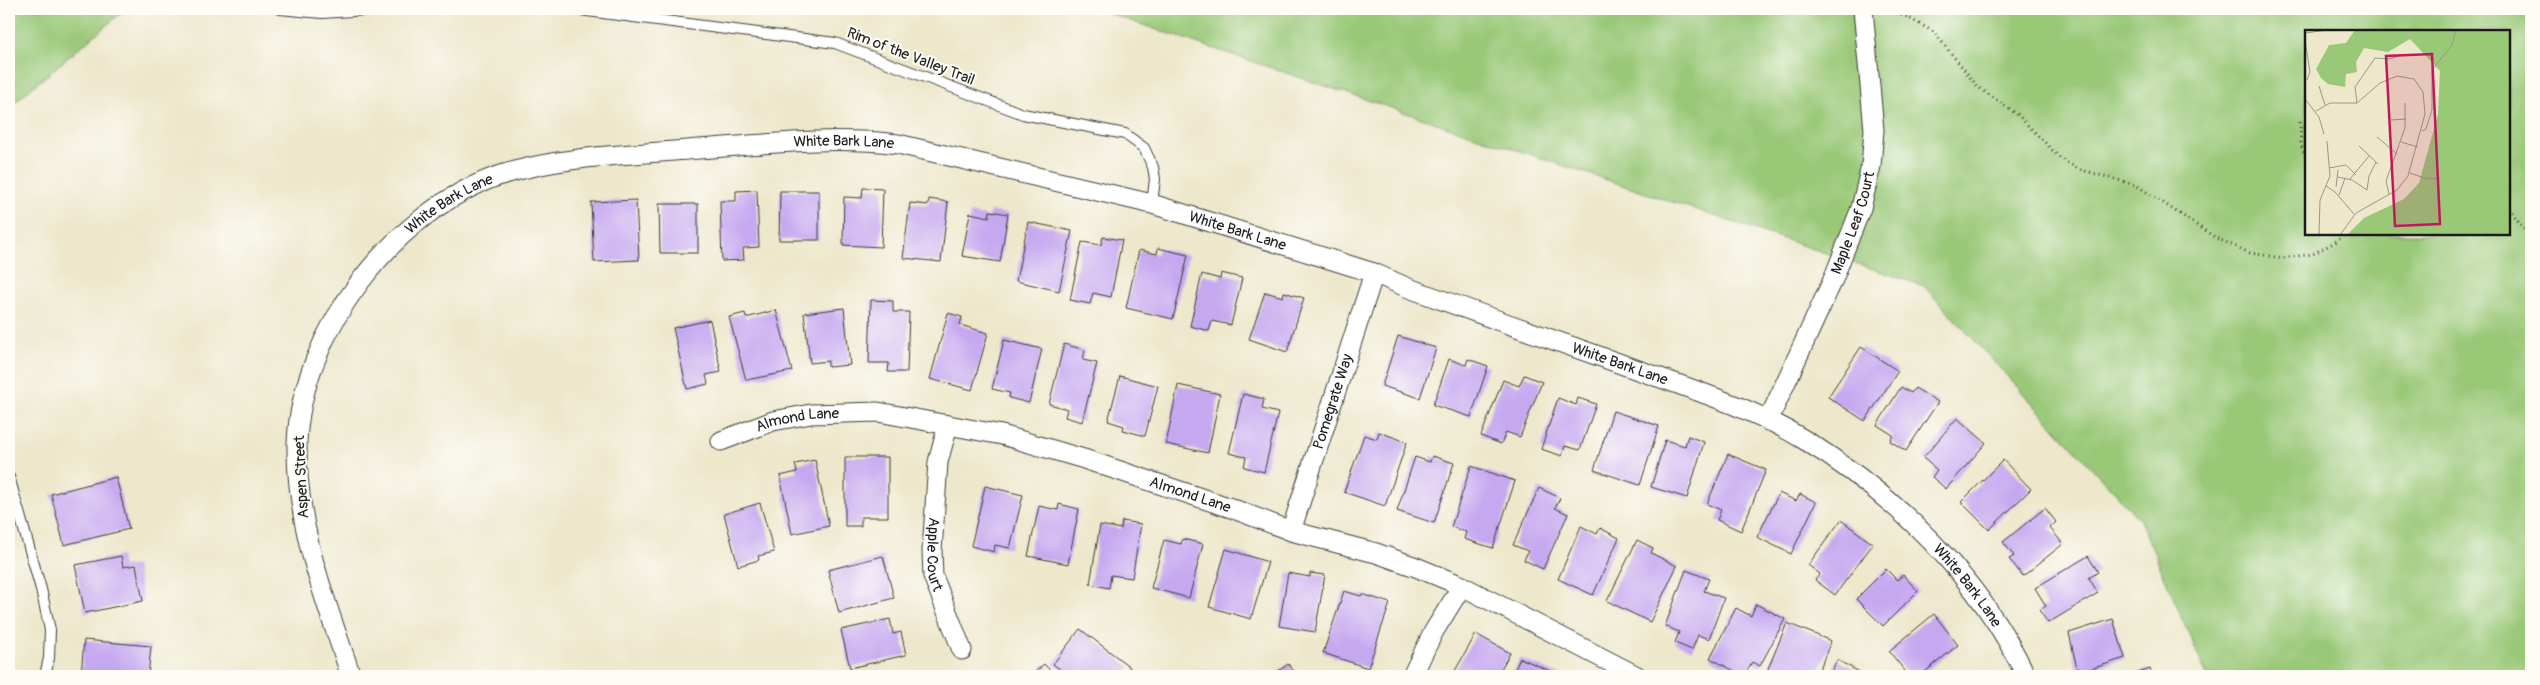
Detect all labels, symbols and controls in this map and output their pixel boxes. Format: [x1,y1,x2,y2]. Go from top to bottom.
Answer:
street label: Rim of the Valley Trail [844,23,977,90]
inset map [2305,30,2510,235]
street label: White Bark Lane [793,132,896,154]
street label: White Bark Lane [401,169,496,238]
street label: Maple Leaf Court [1827,169,1880,277]
street label: White Bark Lane [1187,207,1289,255]
street label: White Bark Lane [1569,338,1671,390]
street label: Pomegrate Way [1309,351,1358,452]
street label: Almond Lane [753,404,840,437]
street label: Aspen Street [290,434,313,519]
street label: Almond Lane [1147,473,1234,517]
street label: Apple Court [922,517,947,595]
street label: White Bark Lane [1929,540,2006,631]

